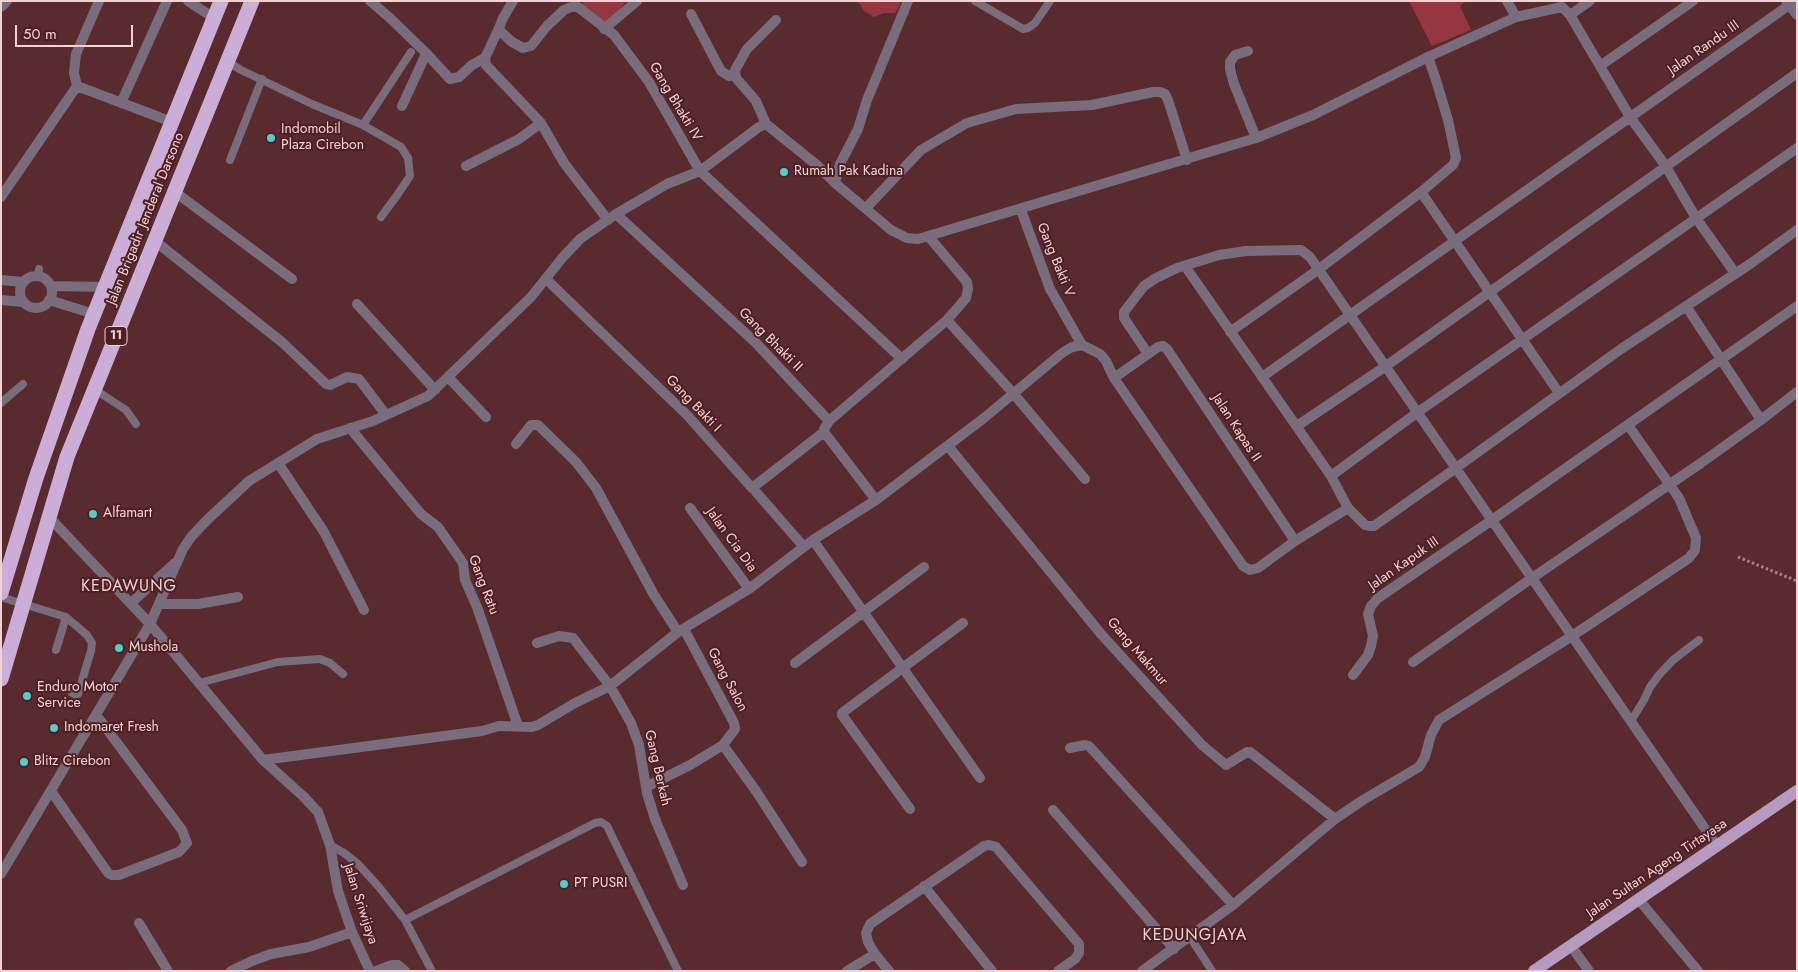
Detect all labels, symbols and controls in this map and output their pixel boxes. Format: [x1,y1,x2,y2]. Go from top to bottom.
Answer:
scale bar [18,15,135,47]
street label: Jalan Randu III [1665,17,1743,79]
text: 50 m [23,23,57,45]
street label: Gang Bhakti IV [645,60,705,144]
place label: Indomobil Plaza Cirebon [281,122,364,154]
street label: Jalan Brigadir Jenderal Darsono [104,130,188,308]
marker: Indomobil Plaza Cirebon [265,132,277,144]
place label: Rumah Pak Kadina [794,164,903,180]
marker: Rumah Pak Kadina [778,166,790,178]
street label: Gang Bakti V [1033,221,1077,299]
street label: Gang Bhakti II [735,305,805,375]
road number: 11 [105,326,127,346]
street label: Gang Bakti I [662,372,724,436]
street label: Jalan Kapas II [1208,391,1264,465]
street label: Jalan Cia Dia [702,504,760,576]
place label: Alfamart [103,506,152,522]
marker: Alfamart [87,508,99,520]
street label: Jalan Kapuk III [1366,534,1442,594]
street label: Gang Ratu [464,553,502,617]
district label: KEDAWUNG [80,577,178,597]
street label: Gang Makmur [1103,615,1171,689]
place label: Mushola [129,640,178,656]
marker: Mushola [113,642,125,654]
street label: Gang Salon [703,645,751,715]
place label: Enduro Motor Service [37,680,119,712]
marker: Enduro Motor Service [21,690,33,702]
place label: Indomaret Fresh [64,720,159,736]
marker: Indomaret Fresh [48,722,60,734]
street label: Gang Berkah [640,729,674,807]
place label: Blitz Cirebon [34,754,111,770]
marker: Blitz Cirebon [18,756,30,768]
street label: Jalan Sultan Ageng Tirtayasa [1584,816,1730,922]
street label: Jalan Sriwijaya [339,861,381,947]
place label: PT PUSRI [574,876,627,892]
marker: PT PUSRI [558,878,570,890]
district label: KEDUNGJAYA [1141,926,1249,946]

